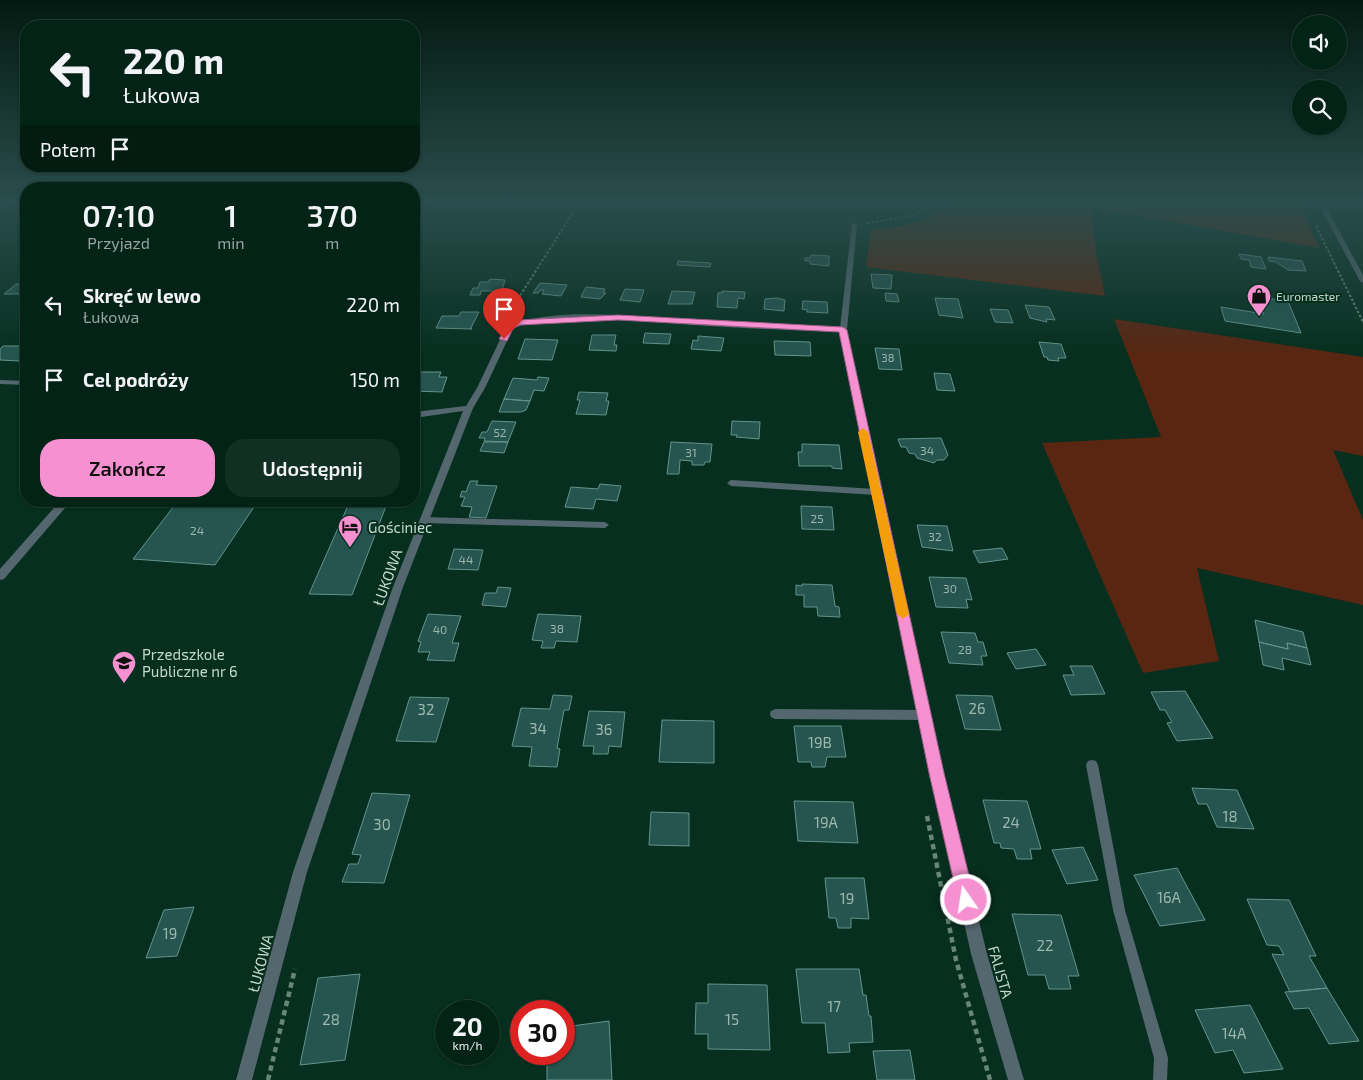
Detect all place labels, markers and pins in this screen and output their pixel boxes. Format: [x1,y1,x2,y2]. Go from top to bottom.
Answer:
shop icon: Euromaster [1246,283,1272,317]
pin [483,288,525,339]
place label: Euromaster [1276,289,1340,303]
hotel icon: Gościniec [337,514,363,548]
place label: Gościniec [368,518,432,536]
place label: Przedszkole Publiczne nr 6 [142,645,238,680]
school or university icon: Przedszkole Publiczne nr 6 [111,650,137,684]

